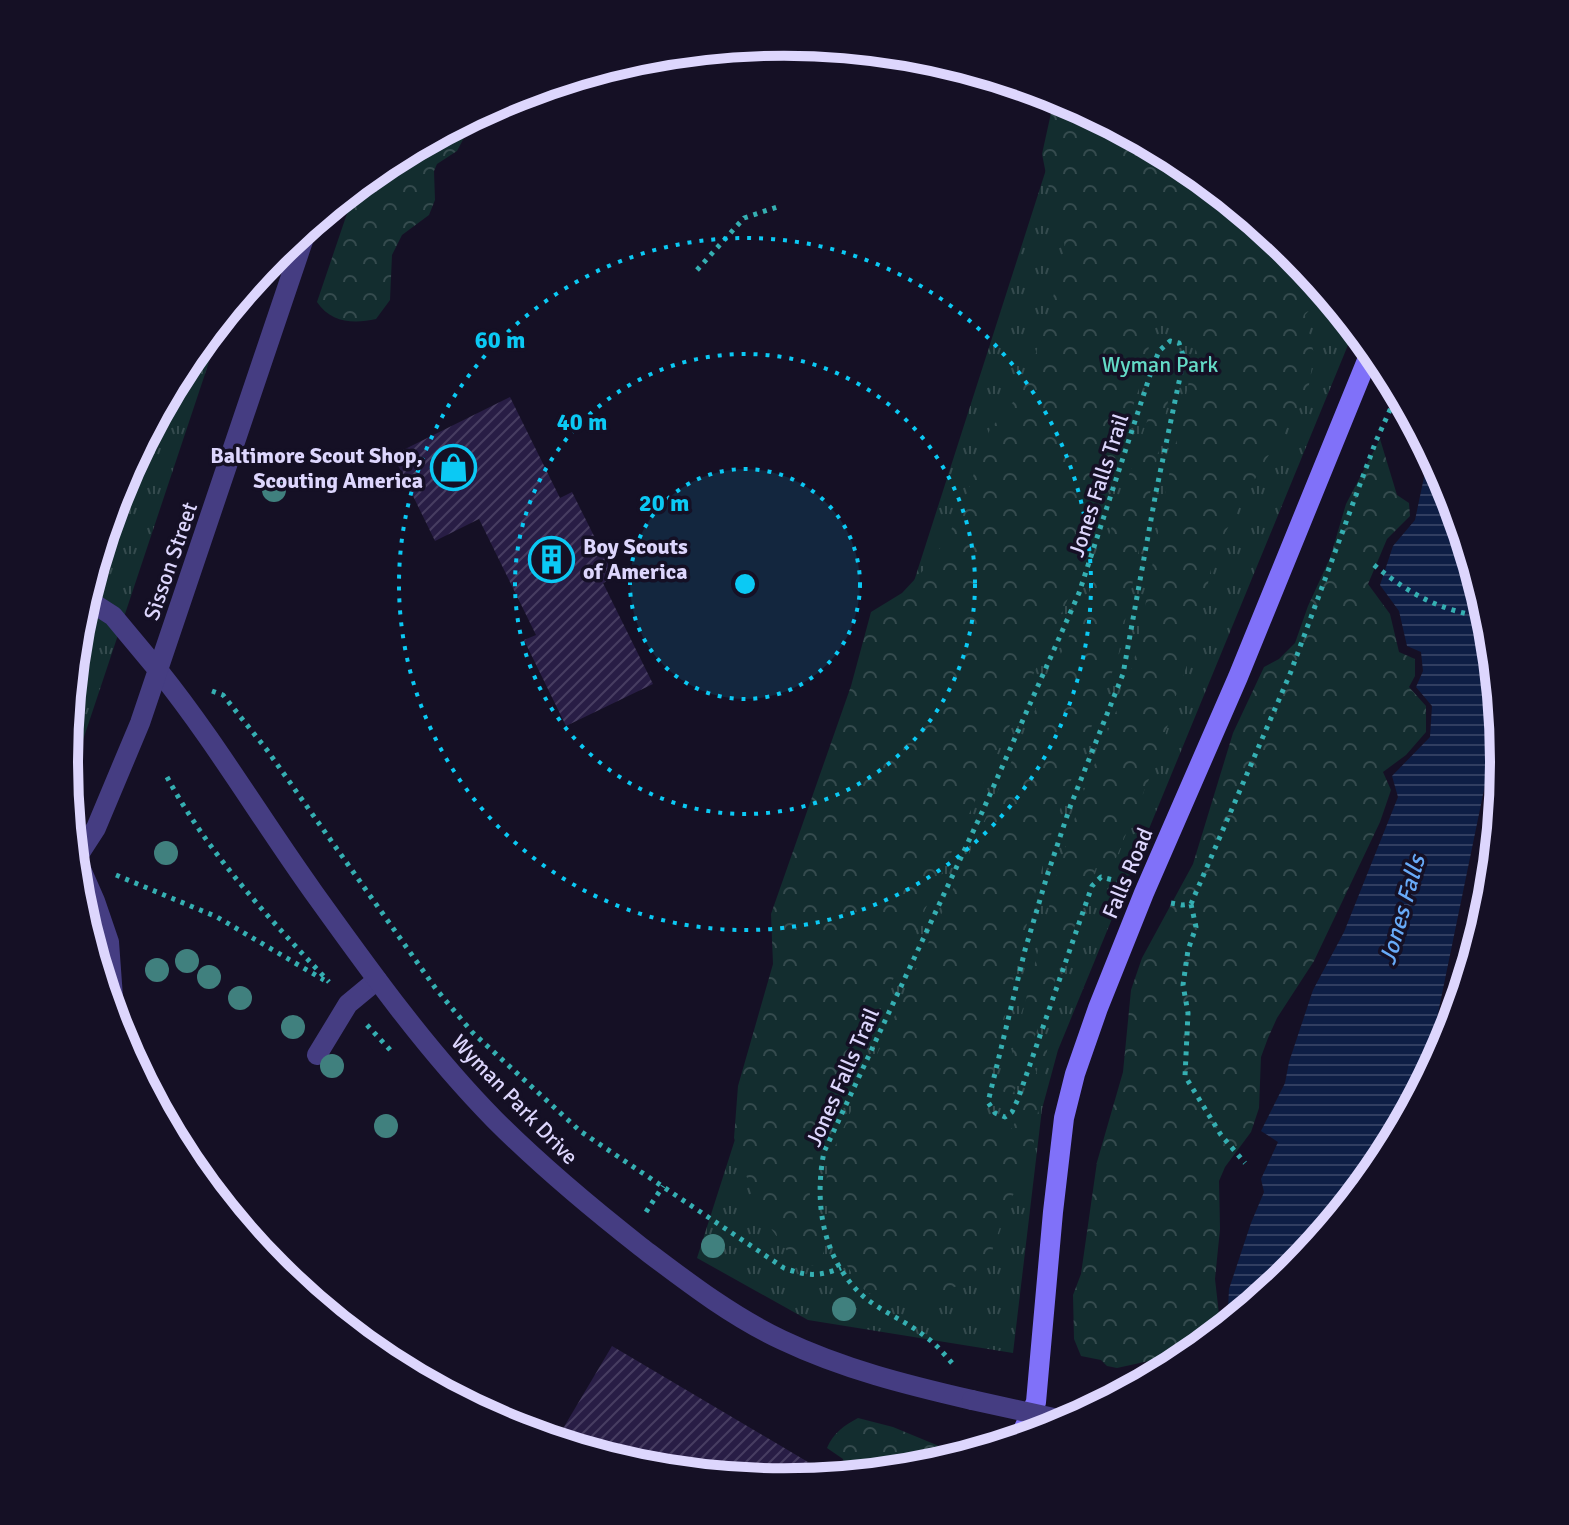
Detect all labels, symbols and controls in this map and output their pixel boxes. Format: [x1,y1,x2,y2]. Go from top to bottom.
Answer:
text: 60 m [475,325,525,355]
park label: Wyman Park [1102,351,1218,378]
text: 40 m [557,407,607,437]
street label: Jones Falls Trail [1063,410,1134,560]
place label: Baltimore Scout Shop, Scouting America [210,442,423,494]
shop icon: Baltimore Scout Shop, Scouting America [430,444,478,492]
text: 20 m [639,488,689,518]
street label: Sisson Street [138,498,203,624]
place label: Boy Scouts of America [583,533,688,585]
building icon: Boy Scouts of America [528,535,576,583]
centre of rings [731,570,759,598]
street label: Falls Road [1096,824,1159,923]
water label: Jones Falls [1372,849,1433,968]
street label: Jones Falls Trail [800,1004,885,1151]
street label: Wyman Park Drive [446,1029,584,1170]

